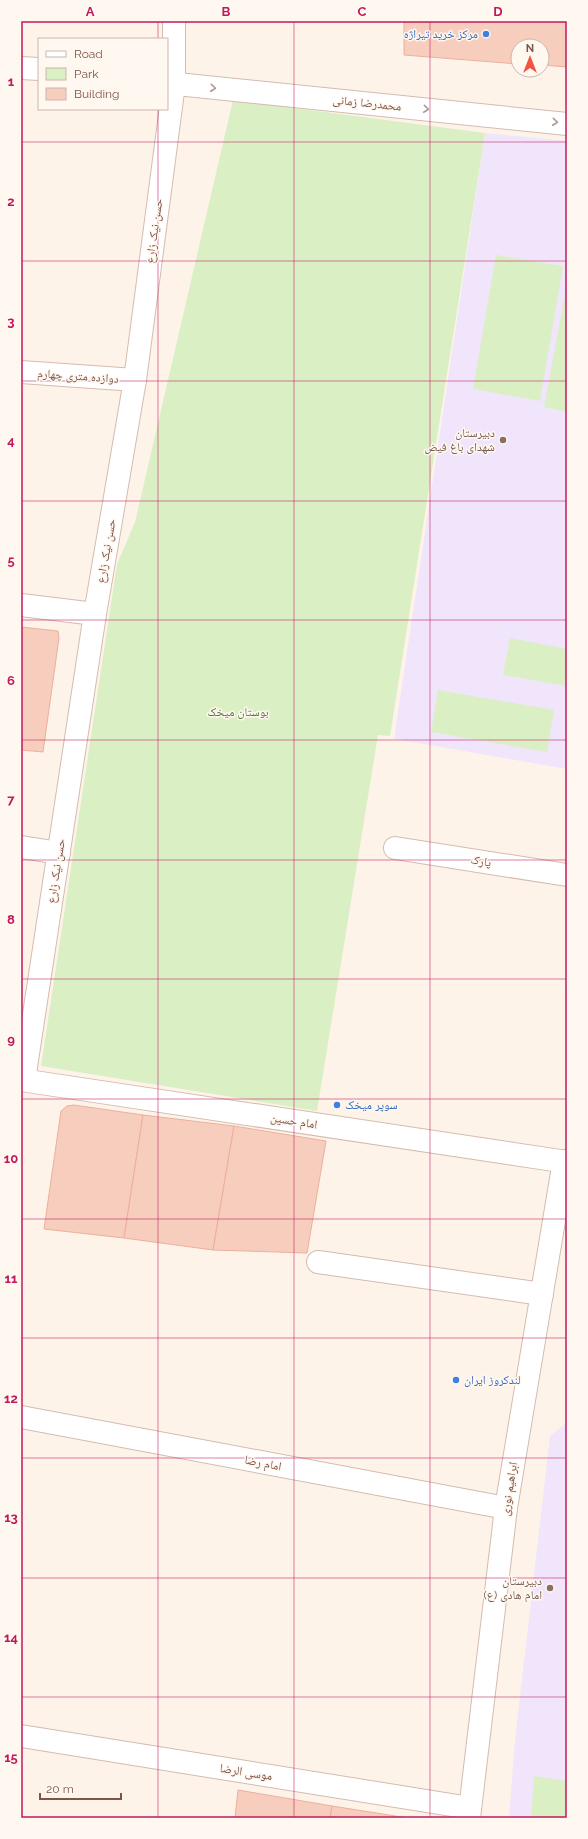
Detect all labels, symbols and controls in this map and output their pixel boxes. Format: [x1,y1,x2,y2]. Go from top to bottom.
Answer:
text: A [86,4,95,19]
text: B [222,4,231,19]
text: C [358,4,367,19]
text: D [493,4,503,19]
place label: مرکز خرید تیراژه [404,27,478,41]
marker: مرکز خرید تیراژه [481,29,491,39]
legend [38,38,168,110]
north arrow [510,38,550,78]
text: N [526,42,534,55]
text: Road [74,47,103,61]
text: Park [74,67,99,81]
text: 1 [8,74,15,89]
one-way arrow [210,83,216,92]
text: Building [74,87,120,101]
street label: محمدرضا زمانی [332,92,402,114]
one-way arrow [423,105,429,114]
one-way arrow [552,118,558,127]
text: 2 [7,194,15,209]
street label: حسن نیک زارع [143,197,166,264]
text: 3 [7,314,15,329]
street label: دوازده متری چهارم [37,366,119,387]
place label: دبیرستان شهدای باغ فیض [424,426,495,455]
text: 4 [7,433,15,448]
marker: دبیرستان شهدای باغ فیض [498,435,508,445]
street label: حسن نیک زارع [93,517,120,584]
text: 5 [7,553,15,568]
text: 6 [7,673,15,688]
park label: بوستان میخک [207,705,269,719]
text: 7 [7,792,15,807]
street label: حسن نیک زارع [44,837,69,904]
street label: پارک [470,852,493,870]
text: 8 [7,912,15,927]
text: 9 [7,1032,15,1047]
place label: سوپر میخک [345,1098,398,1112]
marker: سوپر میخک [332,1100,342,1110]
street label: امام حسین [269,1110,319,1133]
text: 10 [4,1151,18,1166]
text: 11 [5,1271,18,1286]
place label: لندکروز ایران [464,1373,521,1387]
marker: لندکروز ایران [451,1375,461,1385]
text: 12 [4,1391,18,1406]
street label: امام رضا [243,1453,283,1474]
street label: ابراهیم نوری [498,1461,521,1517]
text: 13 [4,1510,18,1525]
place label: دبیرستان امام هادی (ع) [483,1574,542,1603]
marker: دبیرستان امام هادی (ع) [545,1583,555,1593]
text: 14 [4,1630,18,1645]
text: 15 [4,1750,18,1765]
street label: موسی الرضا [219,1761,273,1783]
scale bar [40,1775,121,1801]
text: 20 m [46,1782,74,1796]

